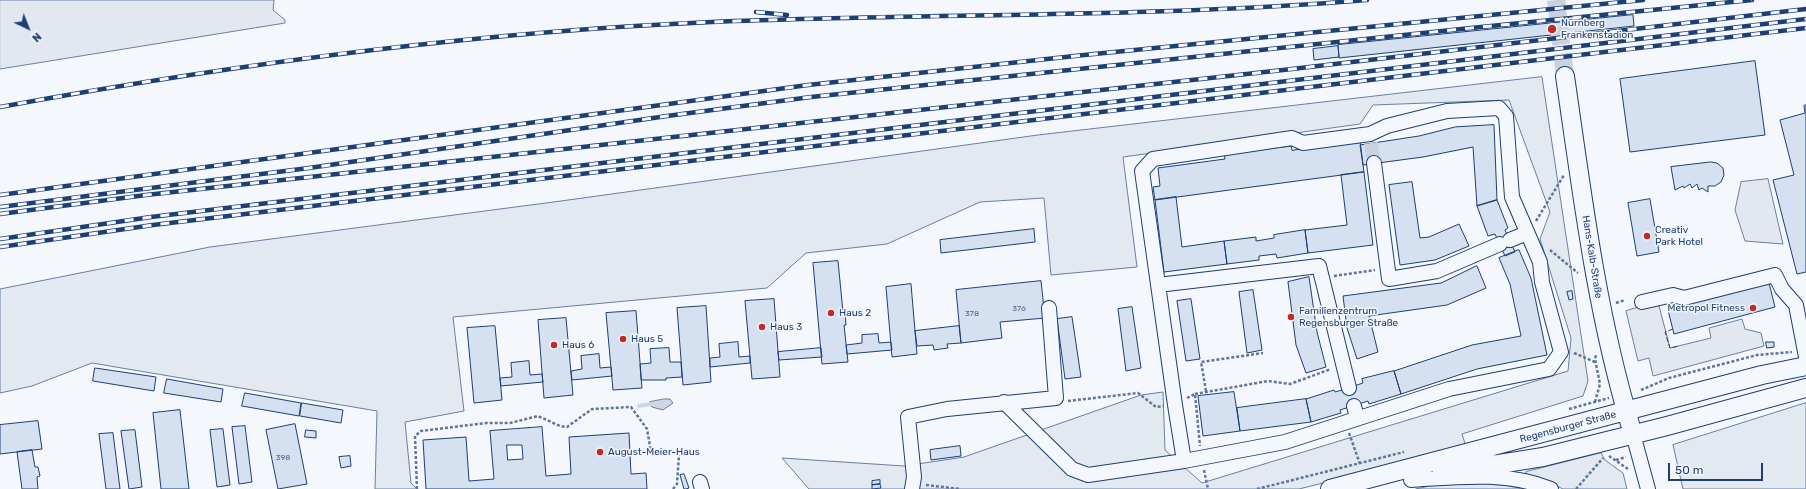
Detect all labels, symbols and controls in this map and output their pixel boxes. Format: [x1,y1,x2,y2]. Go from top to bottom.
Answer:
north arrow [8,8,48,48]
place label: Nürnberg Frankenstadion [1561,17,1633,40]
marker: Nürnberg Frankenstadion [1546,23,1558,35]
text: N [29,30,44,45]
street label: Hans-Kalb-Straße [1580,215,1604,299]
place label: Creativ Park Hotel [1655,224,1703,248]
marker: Creativ Park Hotel [1642,231,1652,241]
place label: Metropol Fitness [1668,302,1745,314]
marker: Metropol Fitness [1748,303,1758,313]
house number: 376 [1012,304,1026,314]
place label: Familienzentrum Regensburger Straße [1299,305,1398,328]
place label: Haus 2 [839,307,871,319]
marker: Haus 2 [826,308,836,318]
house number: 378 [965,309,979,319]
marker: Familienzentrum Regensburger Straße [1286,312,1296,322]
place label: Haus 3 [770,321,802,333]
marker: Haus 3 [757,322,767,332]
place label: Haus 5 [631,333,663,345]
marker: Haus 5 [618,334,628,344]
place label: Haus 6 [562,339,594,351]
marker: Haus 6 [549,340,559,350]
street label: Regensburger Straße [1519,408,1617,446]
place label: August-Meier-Haus [608,446,700,458]
marker: August-Meier-Haus [595,447,605,457]
house number: 398 [276,453,290,463]
scale bar [1670,455,1765,481]
text: 50 m [1675,463,1703,477]

